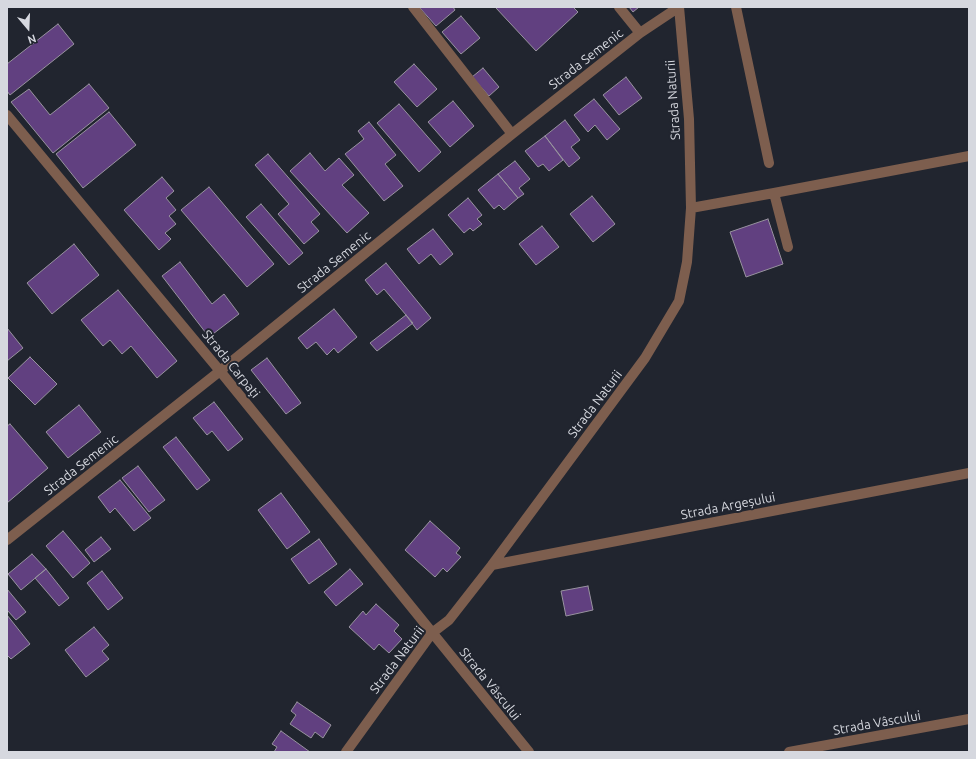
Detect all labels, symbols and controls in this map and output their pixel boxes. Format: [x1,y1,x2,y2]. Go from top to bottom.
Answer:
north arrow [8,8,48,48]
street label: Strada Semenic [546,25,626,93]
text: N [26,32,38,46]
street label: Strada Naturii [662,59,684,141]
street label: Strada Semenic [294,228,374,296]
street label: Strada Carpați [199,327,263,401]
street label: Strada Naturii [565,367,625,441]
street label: Strada Semenic [41,431,121,499]
street label: Strada Argeșului [679,489,777,523]
street label: Strada Naturii [367,623,427,697]
street label: Strada Vâscului [456,645,524,723]
street label: Strada Vâscului [832,708,922,738]

